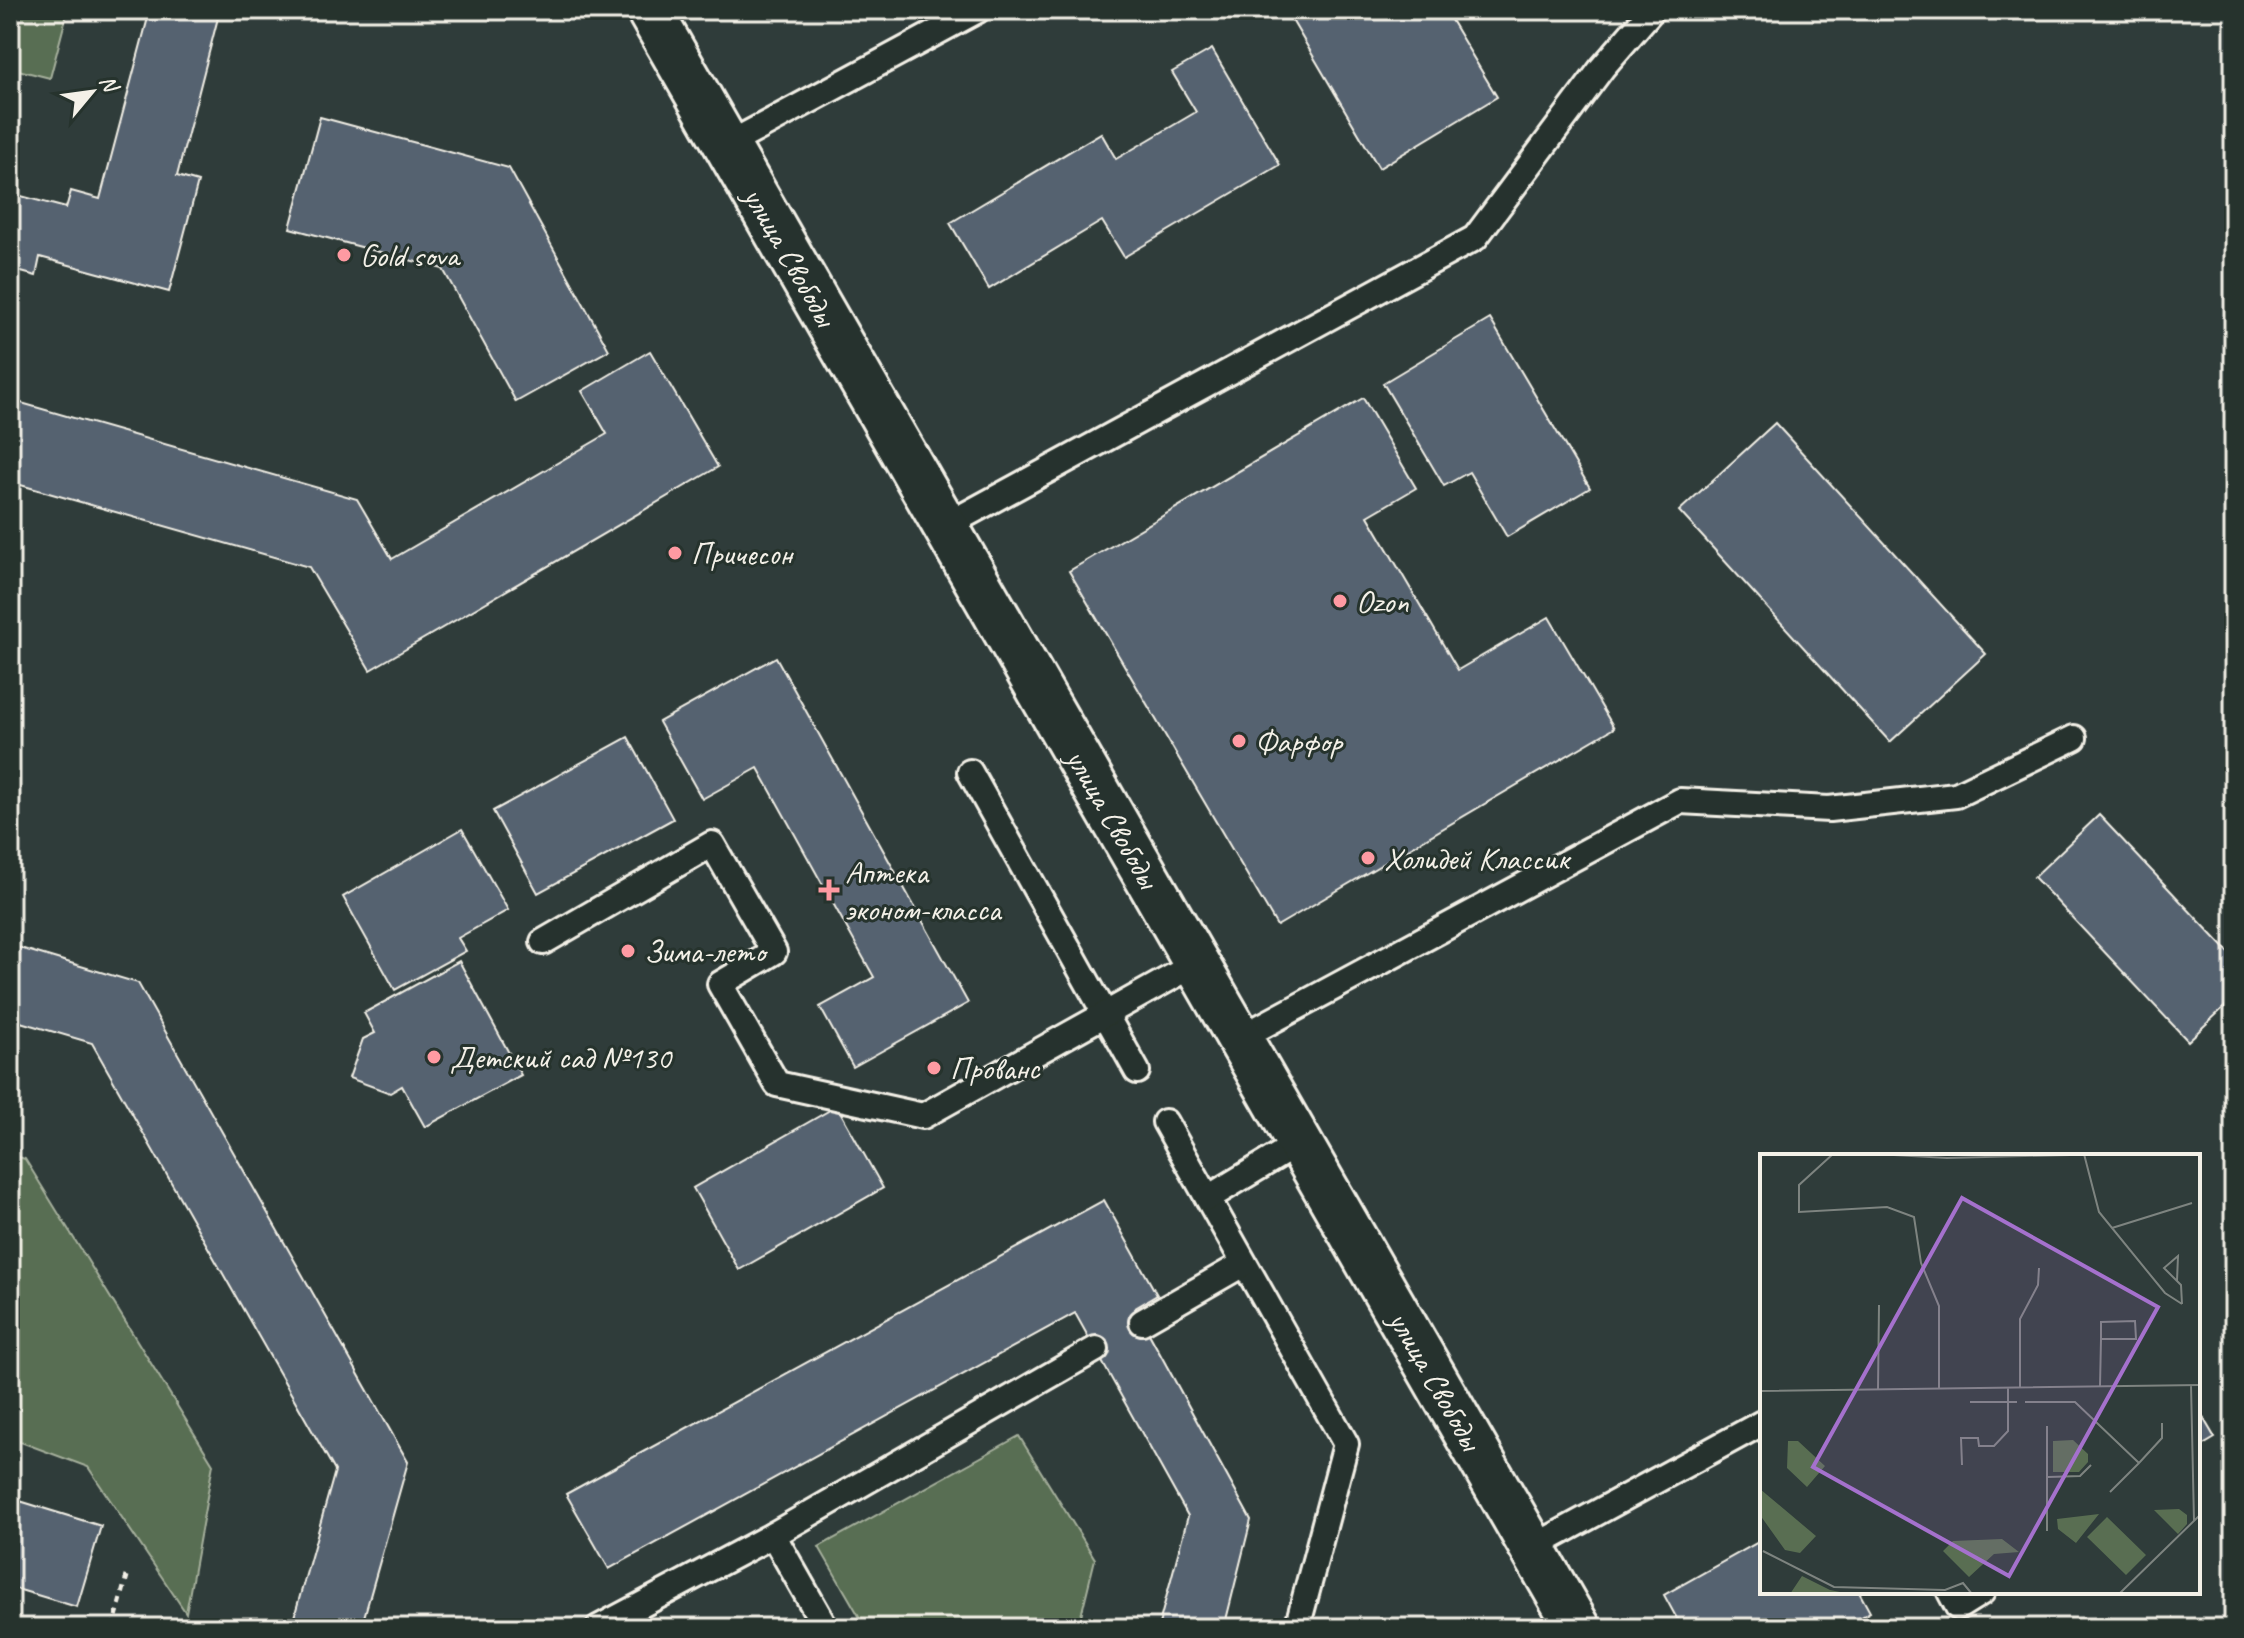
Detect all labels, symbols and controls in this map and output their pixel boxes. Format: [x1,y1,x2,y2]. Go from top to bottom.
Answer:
north arrow [52,52,132,132]
text: N [93,70,126,98]
street label: улица Свободы [733,178,848,335]
place label: Gold sova [360,235,461,276]
marker: Gold sova [335,246,353,264]
place label: Причесон [691,533,794,574]
marker: Причесон [666,544,684,562]
place label: Ozon [1356,581,1409,622]
marker: Ozon [1331,592,1349,610]
place label: Фарфор [1255,721,1344,762]
marker: Фарфор [1230,732,1248,750]
street label: улица Свободы [1056,740,1170,897]
place label: Холидей Классик [1384,838,1572,879]
marker: Холидей Классик [1359,849,1377,867]
place label: Аптека эконом-класса [845,852,1003,930]
marker: Аптека эконом-класса [820,881,838,899]
place label: Зима-лето [644,931,769,972]
marker: Зима-лето [619,942,637,960]
place label: Детский сад №130 [450,1037,673,1078]
marker: Детский сад №130 [425,1048,443,1066]
place label: Прованс [950,1048,1041,1089]
marker: Прованс [925,1059,943,1077]
inset map [1760,1154,2200,1594]
street label: улица Свободы [1379,1301,1493,1459]

